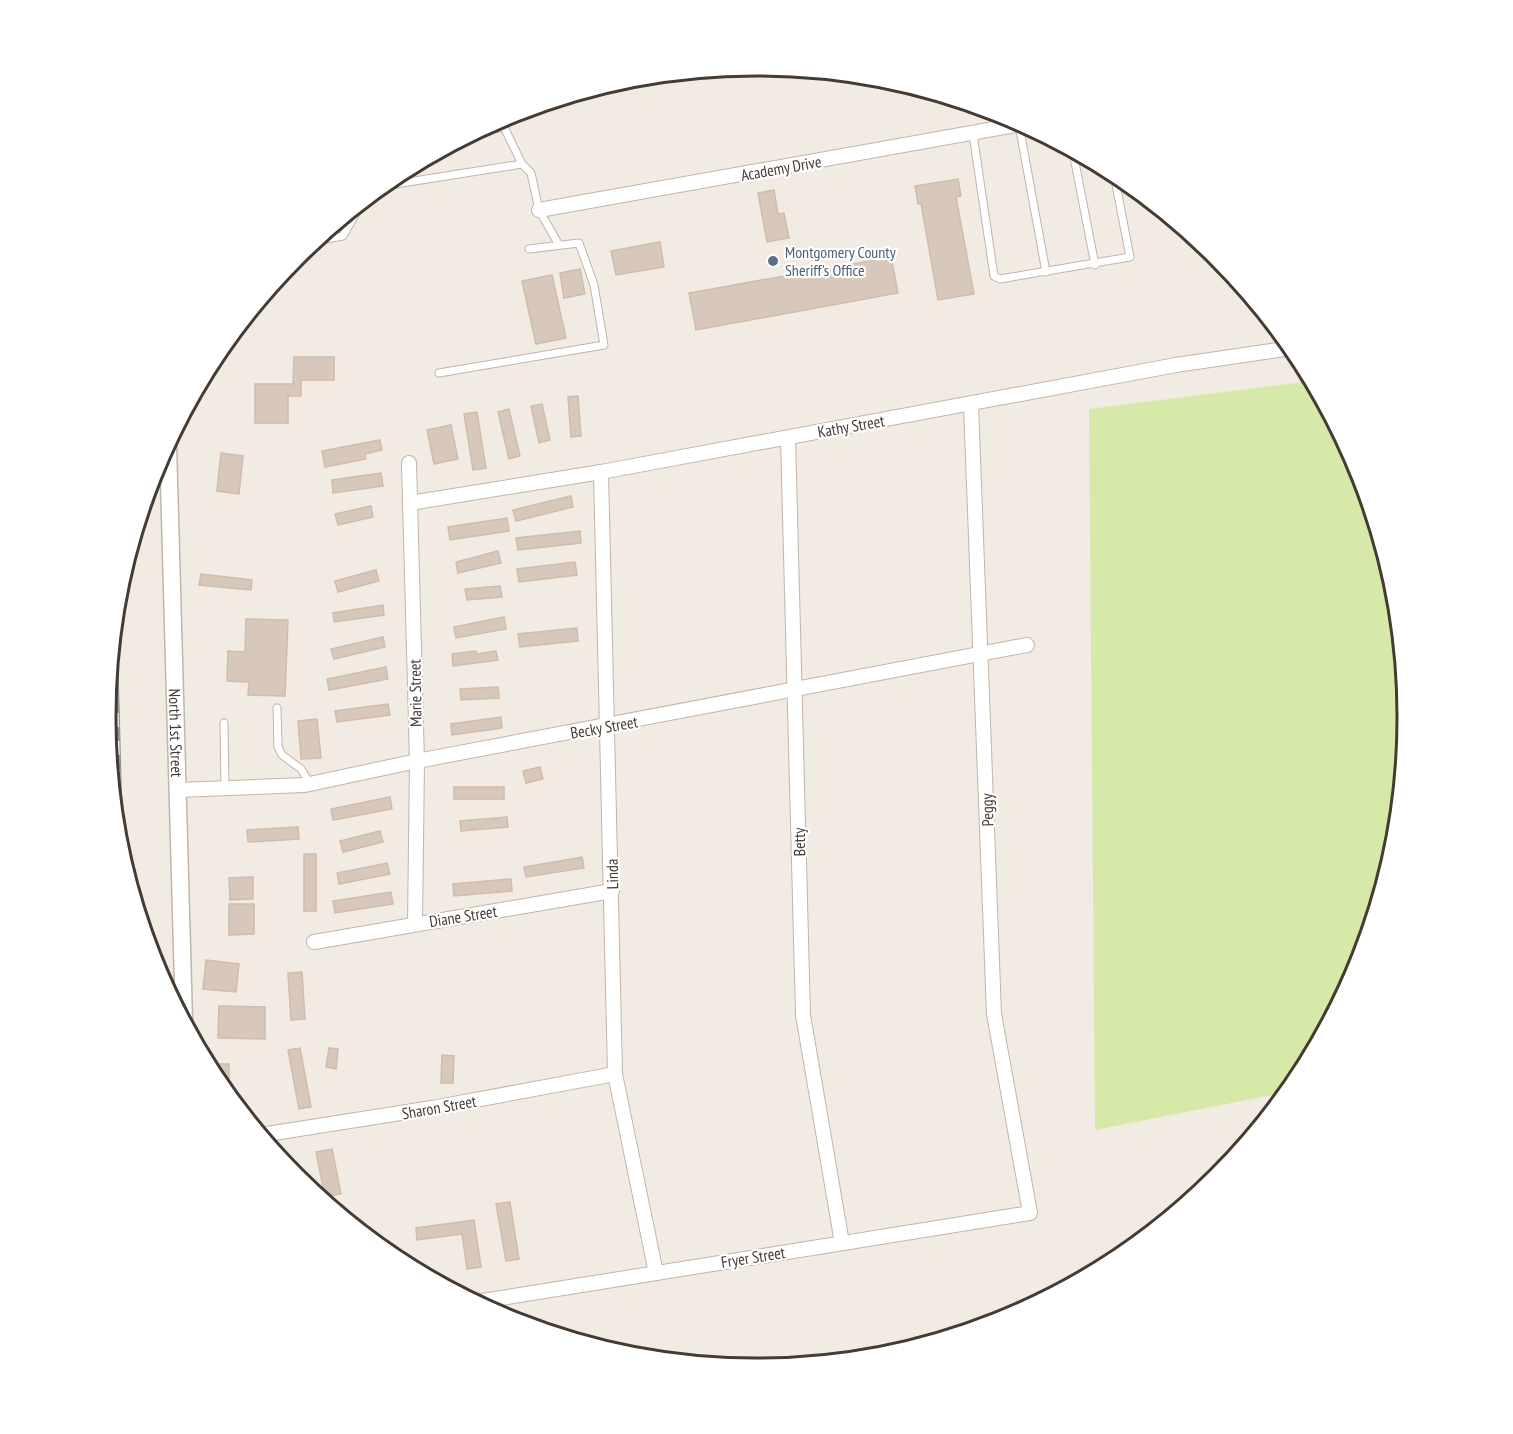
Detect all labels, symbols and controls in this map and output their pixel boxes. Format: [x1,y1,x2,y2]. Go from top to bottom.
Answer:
street label: Academy Drive [739,151,823,185]
place label: Montgomery County Sheriff's Office [785,242,896,280]
marker: Montgomery County Sheriff's Office [766,254,780,268]
street label: Kathy Street [816,410,887,442]
street label: Marie Street [404,658,426,727]
street label: North 1st Street [165,688,187,778]
street label: Becky Street [569,711,640,743]
street label: Peggy [976,793,998,827]
street label: Betty [789,827,809,857]
street label: Linda [602,859,622,889]
street label: Diane Street [428,901,499,931]
street label: Sharon Street [400,1091,478,1123]
street label: Fryer Street [720,1242,787,1272]

